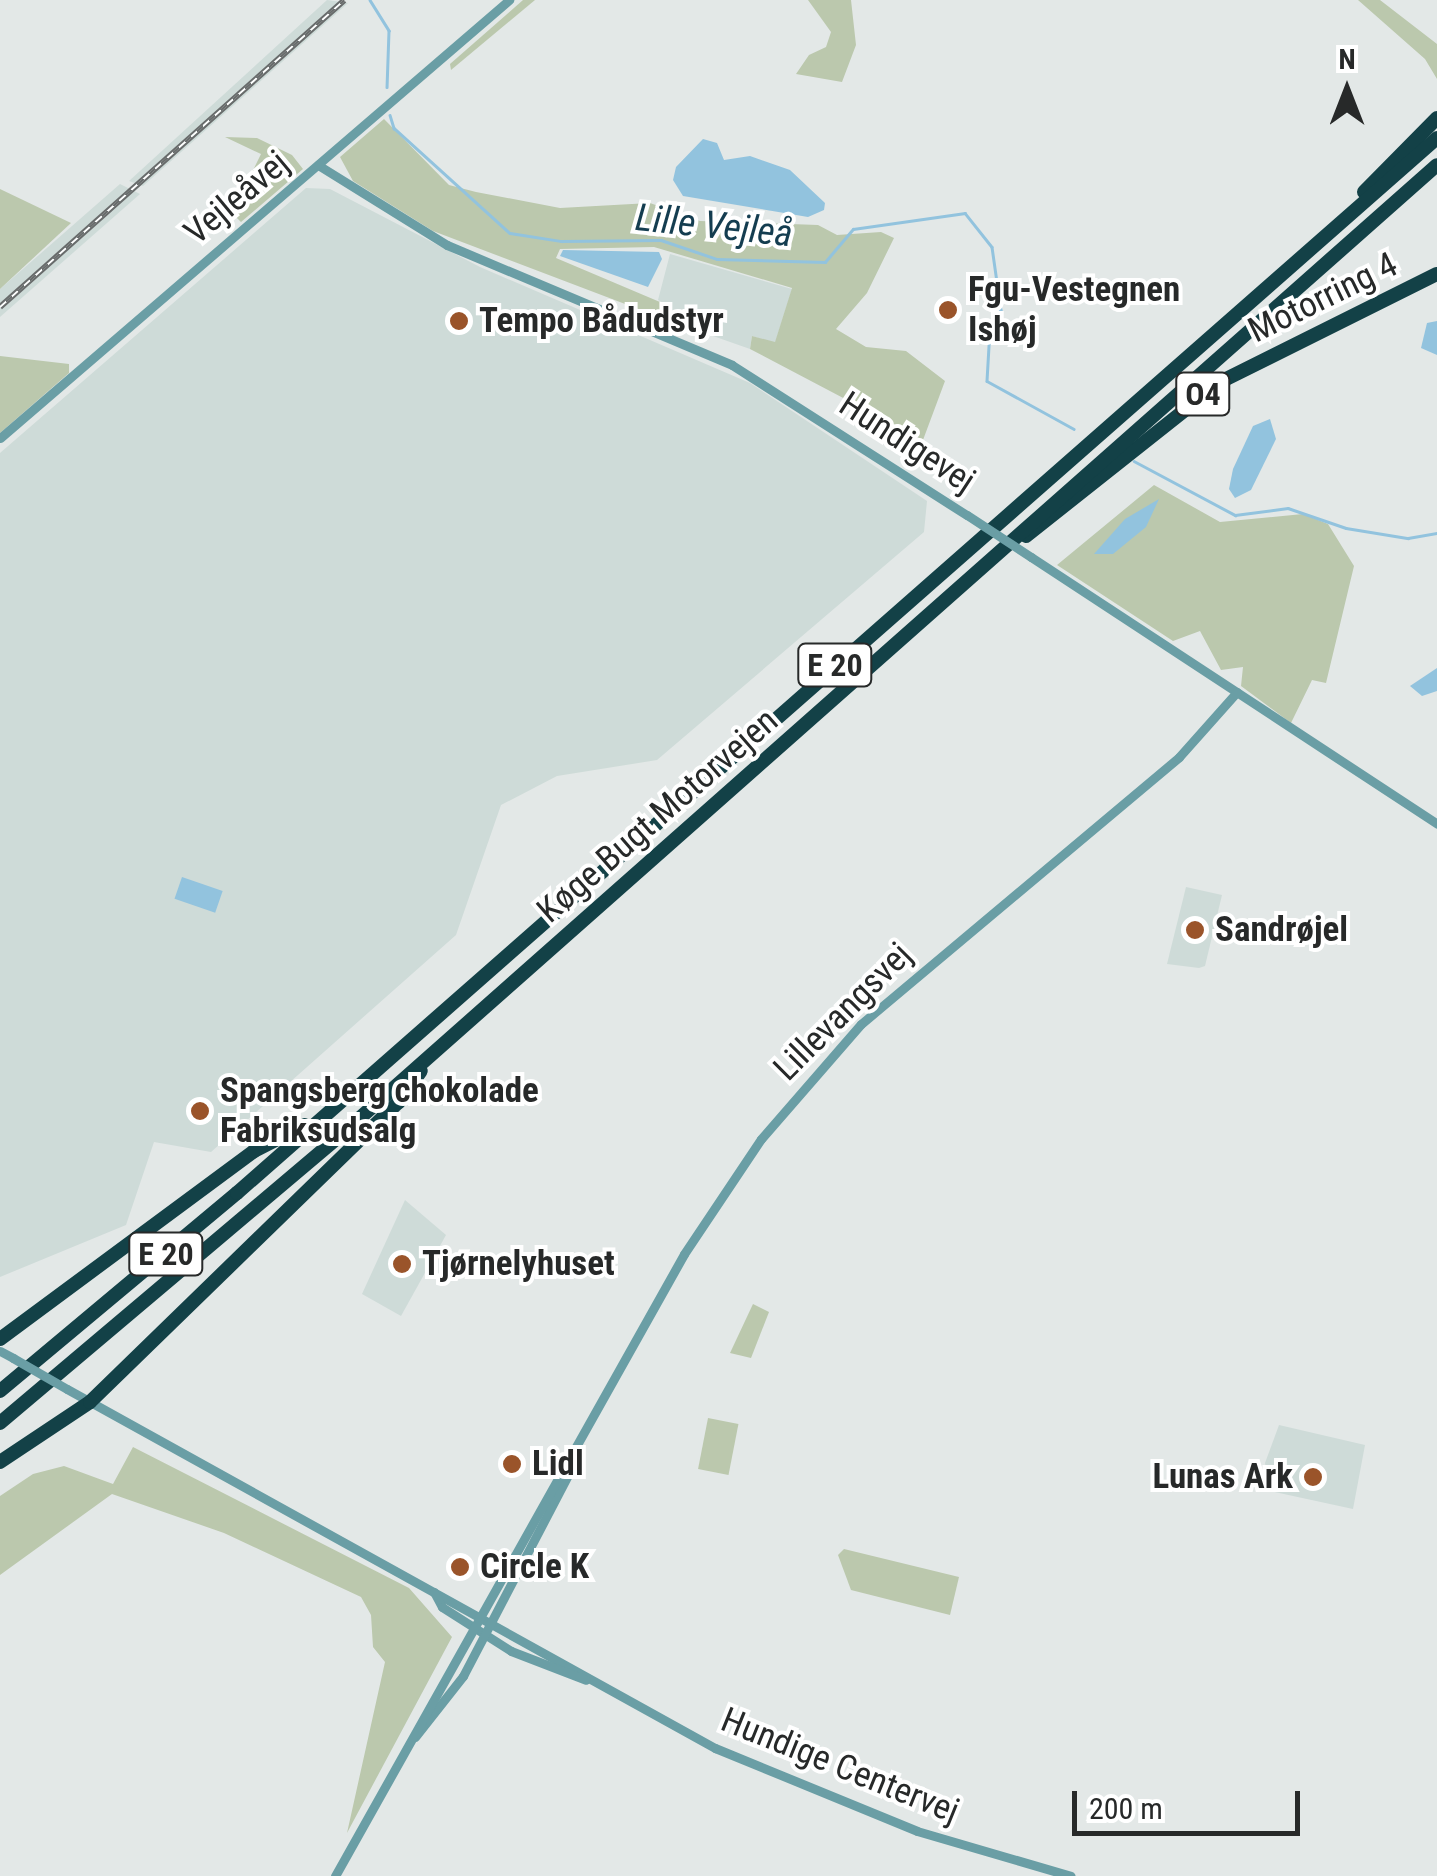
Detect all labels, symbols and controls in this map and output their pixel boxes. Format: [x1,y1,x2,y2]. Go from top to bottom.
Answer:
north arrow [1297,40,1397,140]
text: N [1338,43,1356,76]
street label: Vejleåvej [176,142,298,254]
water label: Lille Vejleå [633,195,795,257]
street label: Motorring 4 [1242,244,1404,352]
place label: Fgu-Vestegnen Ishøj [968,269,1180,351]
marker: Fgu-Vestegnen Ishøj [937,299,959,321]
place label: Tempo Bådudstyr [479,300,724,342]
marker: Tempo Bådudstyr [448,310,470,332]
road number: O4 [1173,367,1233,421]
street label: Hundigevej [831,384,983,502]
road number: E 20 [795,638,875,692]
street label: Køge Bugt Motorvejen [529,700,787,932]
place label: Sandrøjel [1215,909,1348,951]
marker: Sandrøjel [1184,919,1206,941]
street label: Lillevangsvej [765,934,921,1090]
place label: Spangsberg chokolade Fabriksudsalg [220,1070,539,1152]
marker: Spangsberg chokolade Fabriksudsalg [189,1100,211,1122]
road number: E 20 [126,1227,206,1281]
place label: Tjørnelyhuset [422,1243,615,1285]
marker: Tjørnelyhuset [391,1253,413,1275]
place label: Lidl [532,1443,584,1485]
marker: Lidl [501,1453,523,1475]
place label: Lunas Ark [1152,1456,1293,1498]
marker: Lunas Ark [1302,1466,1324,1488]
place label: Circle K [480,1546,589,1588]
marker: Circle K [449,1556,471,1578]
street label: Hundige Centervej [715,1699,965,1833]
scale bar [1077,1771,1304,1833]
text: 200 m [1089,1791,1163,1826]

